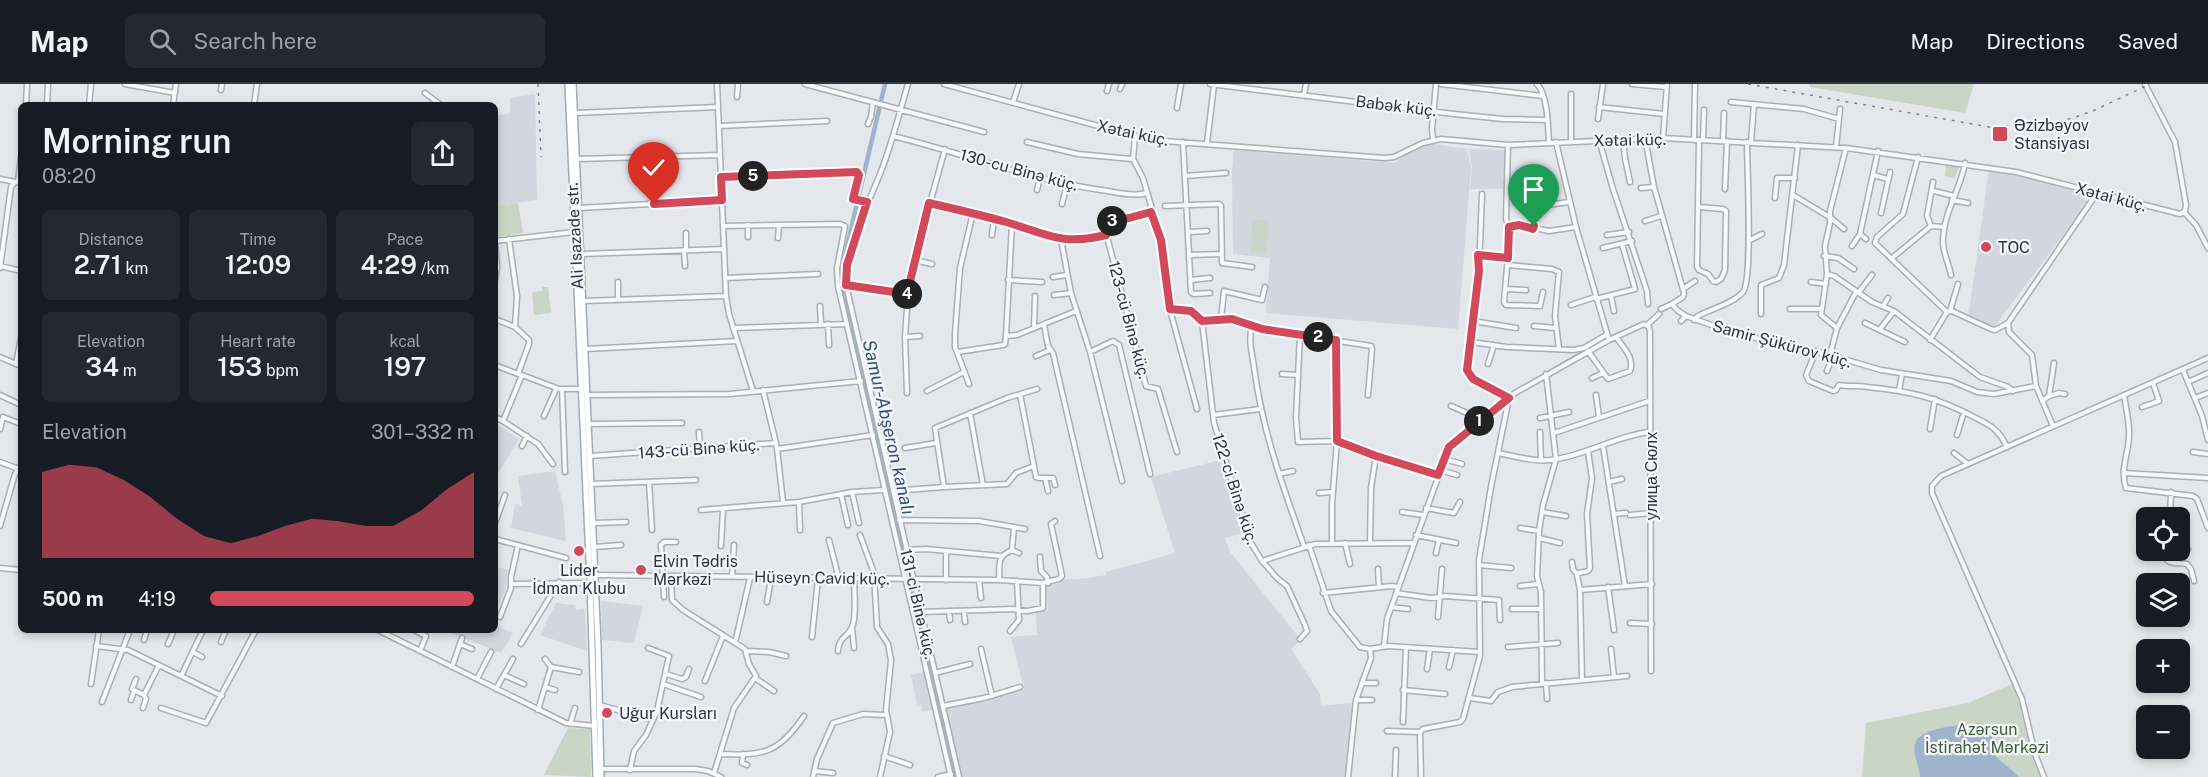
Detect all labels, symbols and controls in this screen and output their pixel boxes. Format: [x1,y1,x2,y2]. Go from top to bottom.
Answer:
search box [125,14,545,68]
text: Map [30,25,89,58]
icon: search [146,25,179,58]
text: Search here [194,28,317,54]
text: Map [1911,29,1953,54]
text: Directions [1986,29,2085,54]
text: Saved [2118,29,2178,54]
street label: Babək küç. [1354,92,1438,120]
street label: Xətai küç. [1096,116,1170,150]
place label: Əzizbəyov Stansiyası [2014,116,2090,153]
text: Morning run [42,122,231,160]
button: share [411,122,474,185]
marker: Əzizbəyov Stansiyası [1991,125,2009,143]
street label: Xətai küç. [1594,130,1666,150]
pin [628,142,679,204]
street label: 130-cu Binə küç. [958,145,1080,195]
icon: check [637,151,670,184]
pin: 5 [738,161,768,191]
text: 08:20 [42,164,96,188]
pin [1508,164,1559,226]
text: 5 [748,166,758,185]
icon: arrive [1517,173,1550,206]
street label: Xətai küç. [2073,178,2149,216]
street label: Ali Isazade str. [563,182,587,290]
pin: 3 [1097,206,1127,236]
text: 3 [1107,211,1117,230]
text: Distance [79,230,143,249]
text: Time [240,230,276,249]
text: Pace [387,230,423,249]
place label: TOC [1998,238,2030,257]
marker: TOC [1979,240,1993,254]
text: 2.71 [74,249,122,280]
text: 12:09 [225,249,291,280]
text: 4:29 [361,249,417,280]
text: km [122,259,148,278]
text: /km [417,259,449,278]
street label: 123-cü Binə küç. [1104,259,1154,381]
pin: 4 [892,279,922,309]
text: 4 [902,284,912,303]
street label: Samir Şükürov küç. [1710,316,1854,372]
pin: 2 [1303,322,1333,352]
text: 2 [1313,327,1323,346]
text: Elevation [77,332,145,351]
text: Heart rate [220,332,296,351]
text: kcal [390,332,420,351]
water label: Samur-Abşeron kanalı [859,338,919,516]
text: 34 [85,351,119,382]
text: 153 [217,351,262,382]
text: 197 [383,351,427,382]
text: m [119,361,137,380]
text: bpm [262,361,299,380]
pin: 1 [1464,406,1494,436]
text: 1 [1476,411,1482,430]
text: Elevation [42,420,127,444]
text: 301–332 m [371,420,474,444]
street label: 122-ci Binə küç. [1208,431,1262,547]
street label: улица Сюлх [1642,432,1661,520]
street label: 143-cü Binə küç. [638,435,760,463]
map controls [2136,507,2190,759]
button: locate [2136,507,2190,561]
marker: Lider İdman Klubu [572,544,586,558]
street label: 131-ci Binə küç. [896,547,940,661]
place label: Elvin Tədris Mərkəzi [653,552,738,589]
place label: Lider İdman Klubu [532,561,626,598]
marker: Elvin Tədris Mərkəzi [634,563,648,577]
street label: Hüseyn Cavid küç. [754,567,890,589]
button: layers [2136,573,2190,627]
text: 500 m [42,587,104,611]
text: 4:19 [138,587,176,611]
button: + [2136,639,2190,693]
place label: Uğur Kursları [619,704,717,723]
button: − [2136,705,2190,759]
marker: Uğur Kursları [600,706,614,720]
park label: Azərsun İstirahət Mərkəzi [1925,720,2049,757]

